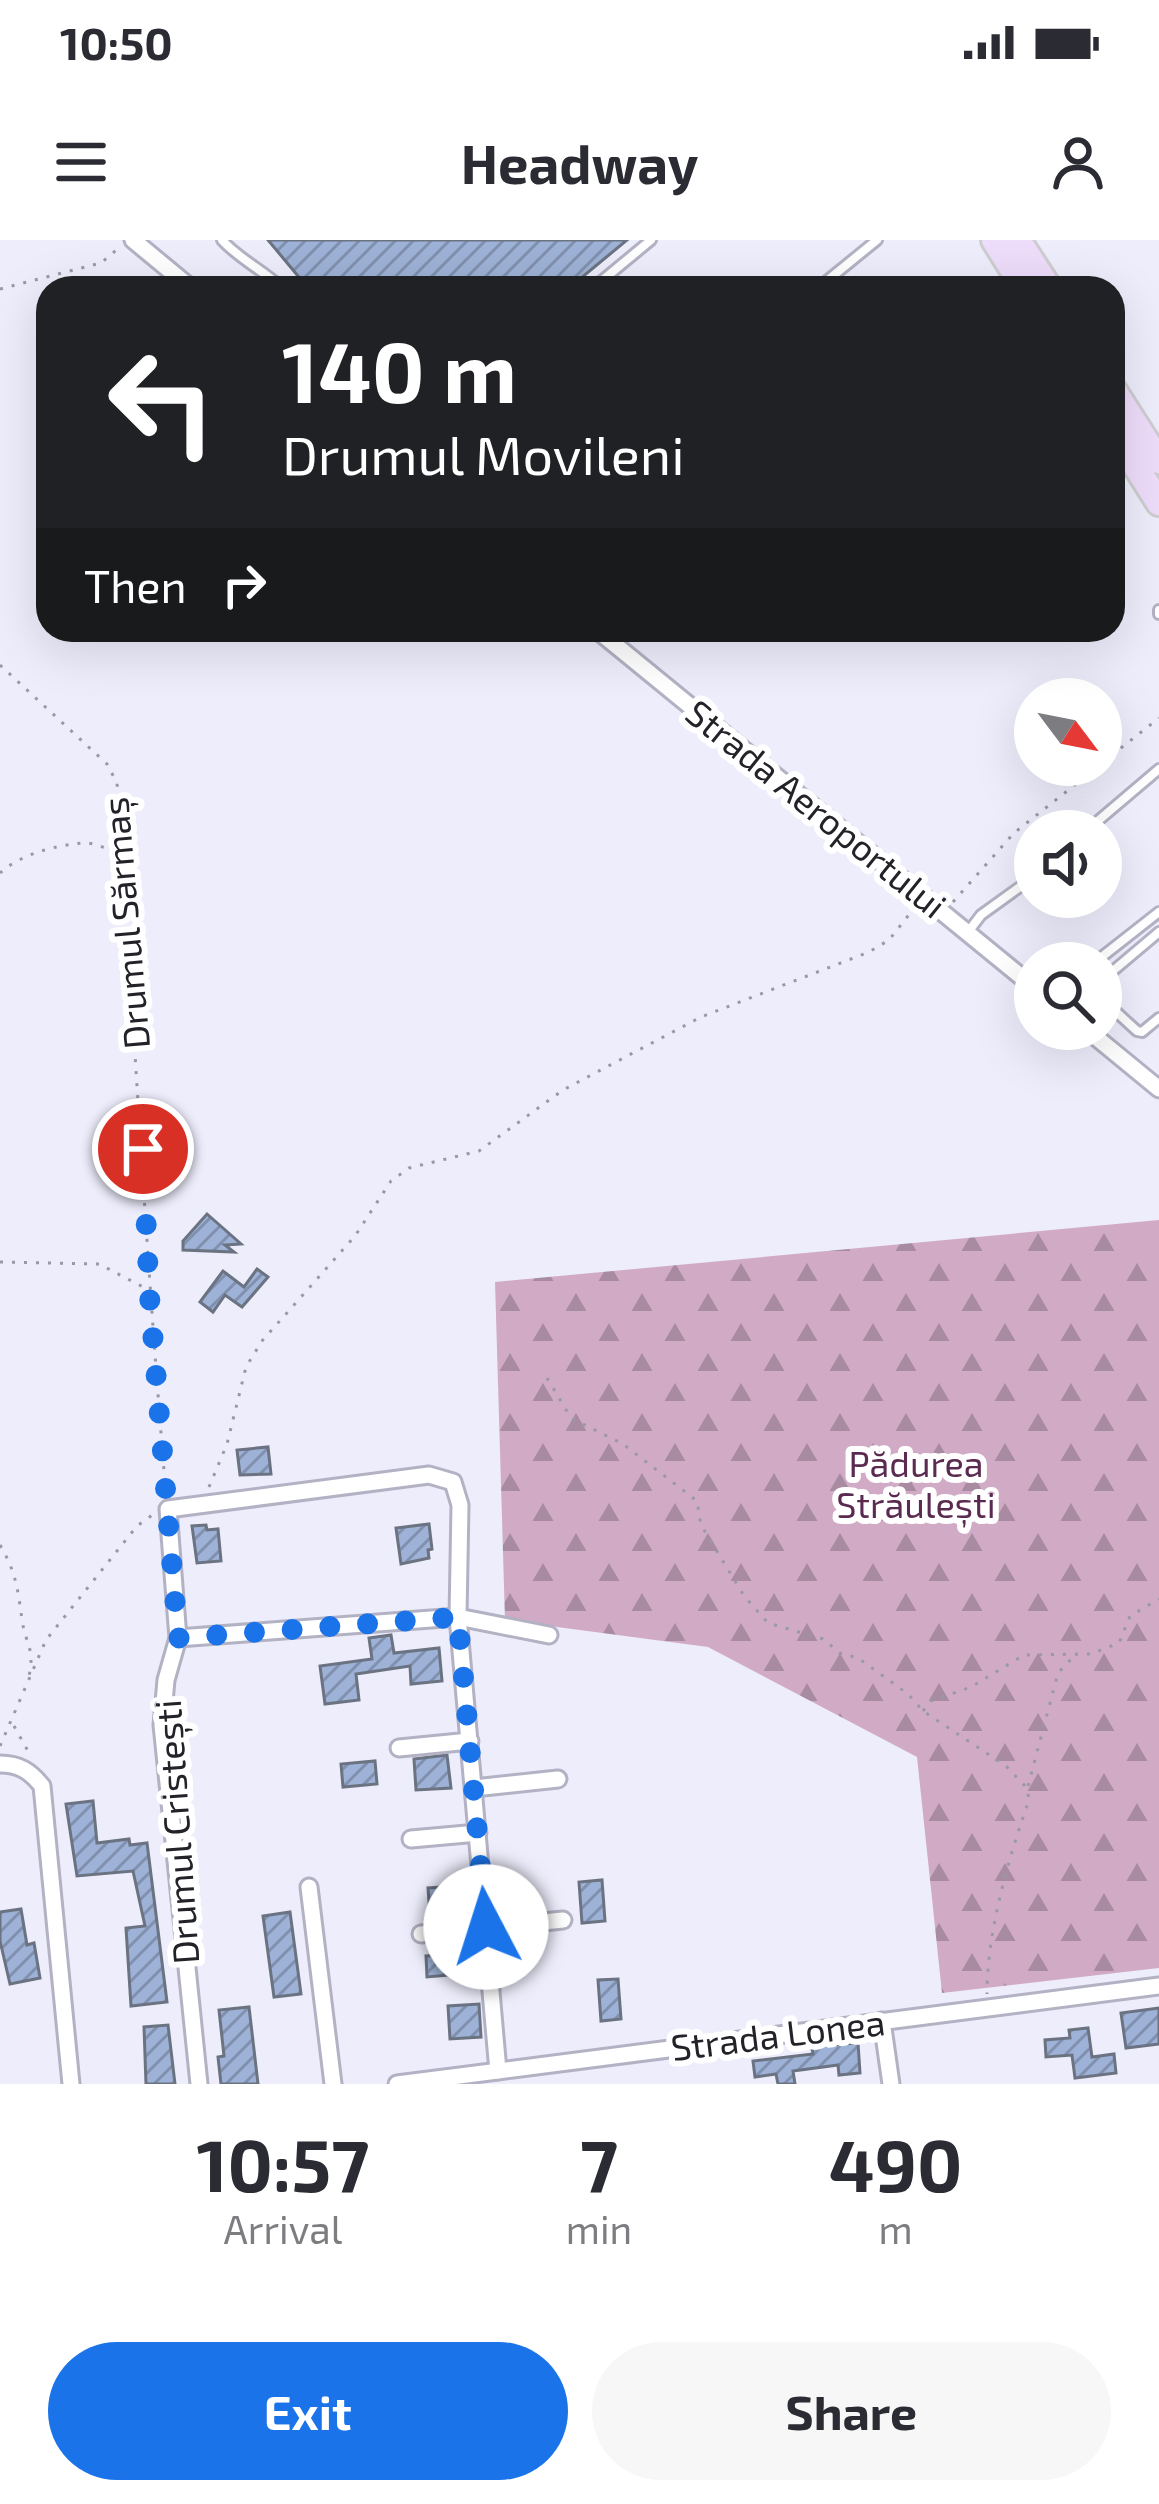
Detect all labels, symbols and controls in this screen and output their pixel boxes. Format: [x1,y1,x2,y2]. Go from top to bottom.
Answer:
text: 10:50 [60,15,173,69]
icon: menu [48,129,114,195]
icon: person [1045,129,1111,195]
text: Headway [461,130,698,195]
text: 140 m [282,319,517,420]
icon: left [84,324,240,480]
text: Drumul Movileni [282,421,685,486]
icon: right [211,552,277,618]
text: Then [84,558,187,612]
north arrow [1014,678,1122,786]
map controls [1014,678,1122,1050]
street label: Strada Aeroportului [678,690,955,926]
street label: Drumul Sărmaș [92,795,160,1051]
button: sound [1014,810,1122,918]
button: search [1014,942,1122,1050]
pin [92,1098,194,1200]
icon: arrive [110,1116,176,1182]
park label: Pădurea Străulești [836,1441,996,1528]
street label: Drumul Cristești [145,1698,209,1966]
position arrow [423,1864,549,1990]
street label: Strada Lonea [668,1999,887,2068]
text: 10:57 [196,2120,369,2206]
text: 7 [580,2120,618,2206]
text: 490 [829,2120,963,2206]
text: Arrival [224,2205,342,2252]
text: min [566,2205,632,2252]
text: m [879,2205,913,2252]
button: Exit [48,2342,568,2480]
button: Share [592,2342,1111,2480]

